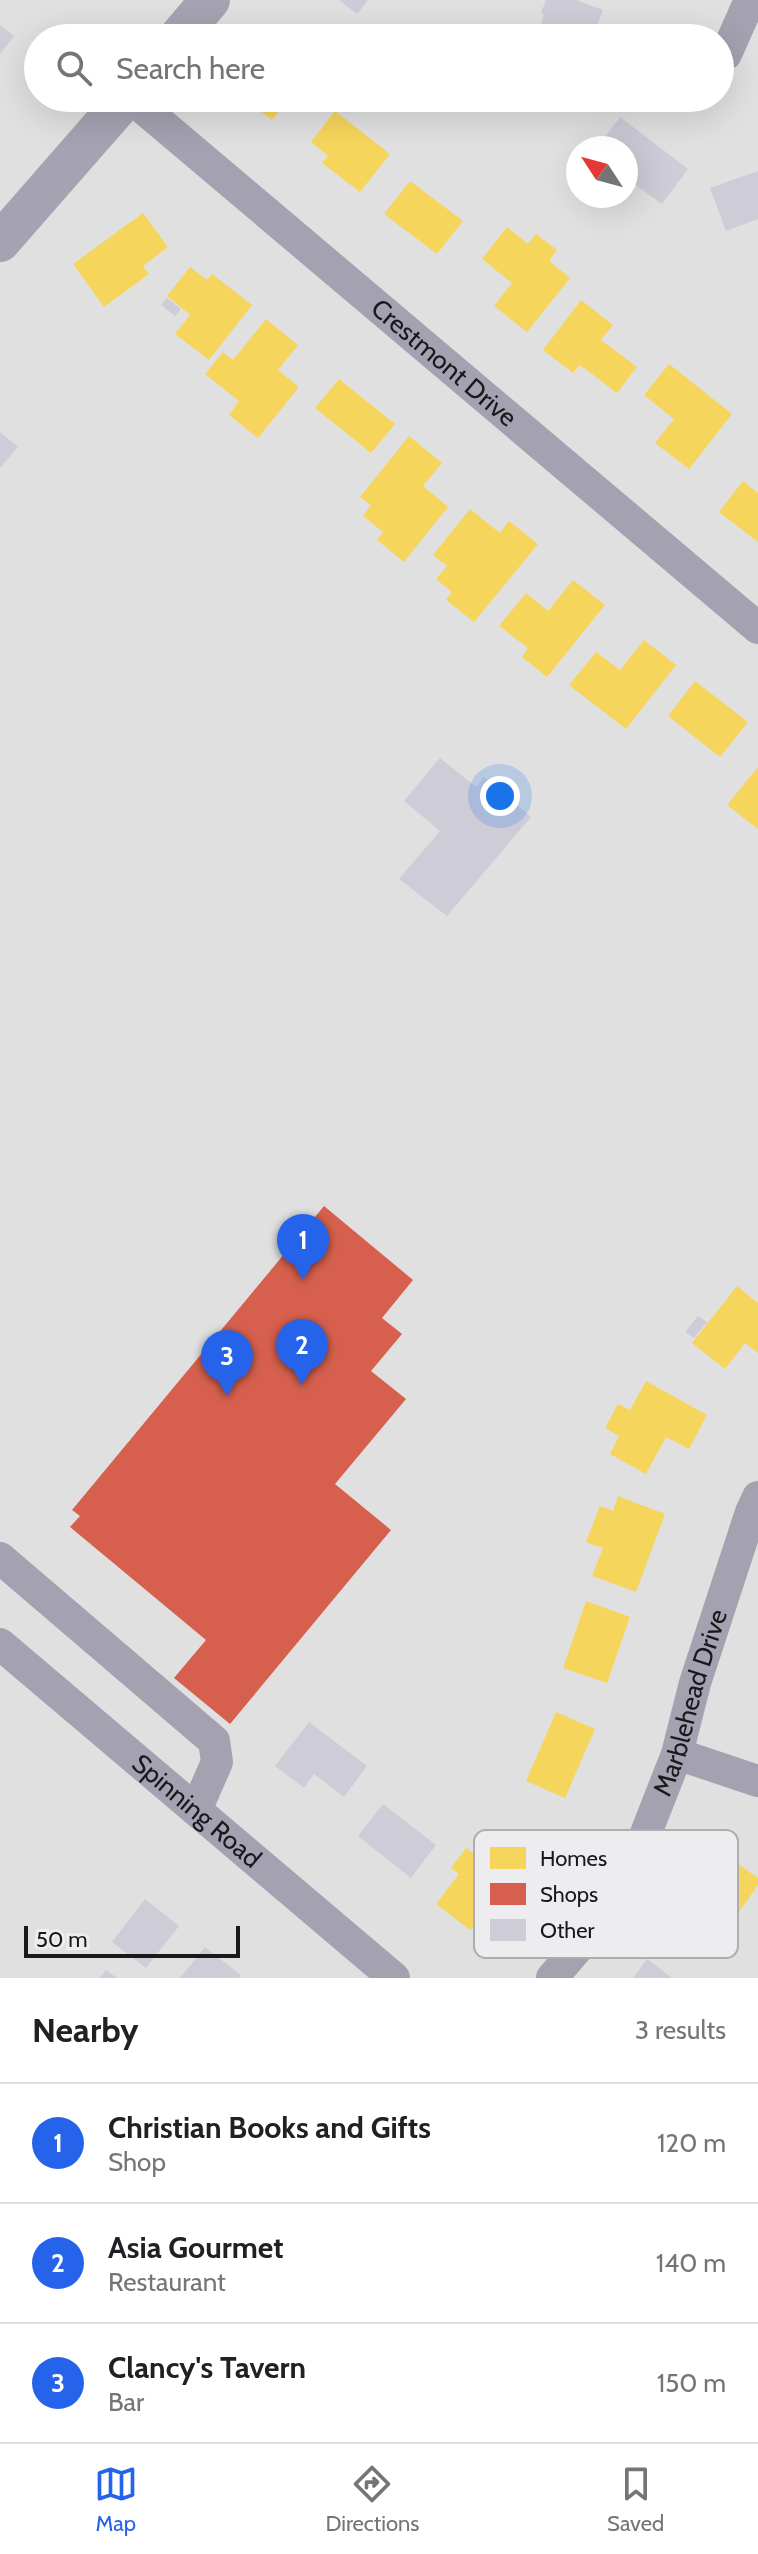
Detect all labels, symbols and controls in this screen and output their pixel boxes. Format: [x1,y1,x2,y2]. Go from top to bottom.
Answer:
search box [24,24,734,112]
icon: search [52,46,96,90]
text: Search here [116,50,265,87]
north arrow [566,136,638,208]
street label: Crestmont Drive [365,292,524,433]
your location [480,776,520,816]
pin: 1 [277,1214,329,1280]
pin: 2 [276,1319,328,1385]
pin: 3 [201,1330,253,1396]
street label: Marblehead Drive [646,1605,734,1801]
street label: Spinning Road [126,1747,268,1875]
legend [474,1830,738,1958]
text: Homes [540,1845,607,1872]
text: Shops [540,1881,598,1908]
text: Other [540,1917,595,1944]
scale bar [24,1922,240,1958]
text: 50 m [36,1926,88,1953]
text: Nearby [32,2009,139,2051]
text: 3 results [635,2014,726,2046]
text: Christian Books and Gifts [108,2109,431,2146]
text: 1 [53,2127,63,2159]
text: 120 m [657,2127,726,2159]
text: Shop [108,2146,166,2178]
text: Asia Gourmet [108,2229,284,2266]
text: 2 [51,2247,65,2279]
text: 140 m [656,2247,726,2279]
text: Restaurant [108,2266,226,2298]
text: Clancy's Tavern [108,2349,306,2386]
text: 3 [51,2367,65,2399]
text: 150 m [657,2367,726,2399]
text: Bar [108,2386,144,2418]
tab: Map [94,2462,138,2537]
tab: Directions [325,2462,419,2537]
tab: Saved [607,2462,664,2537]

